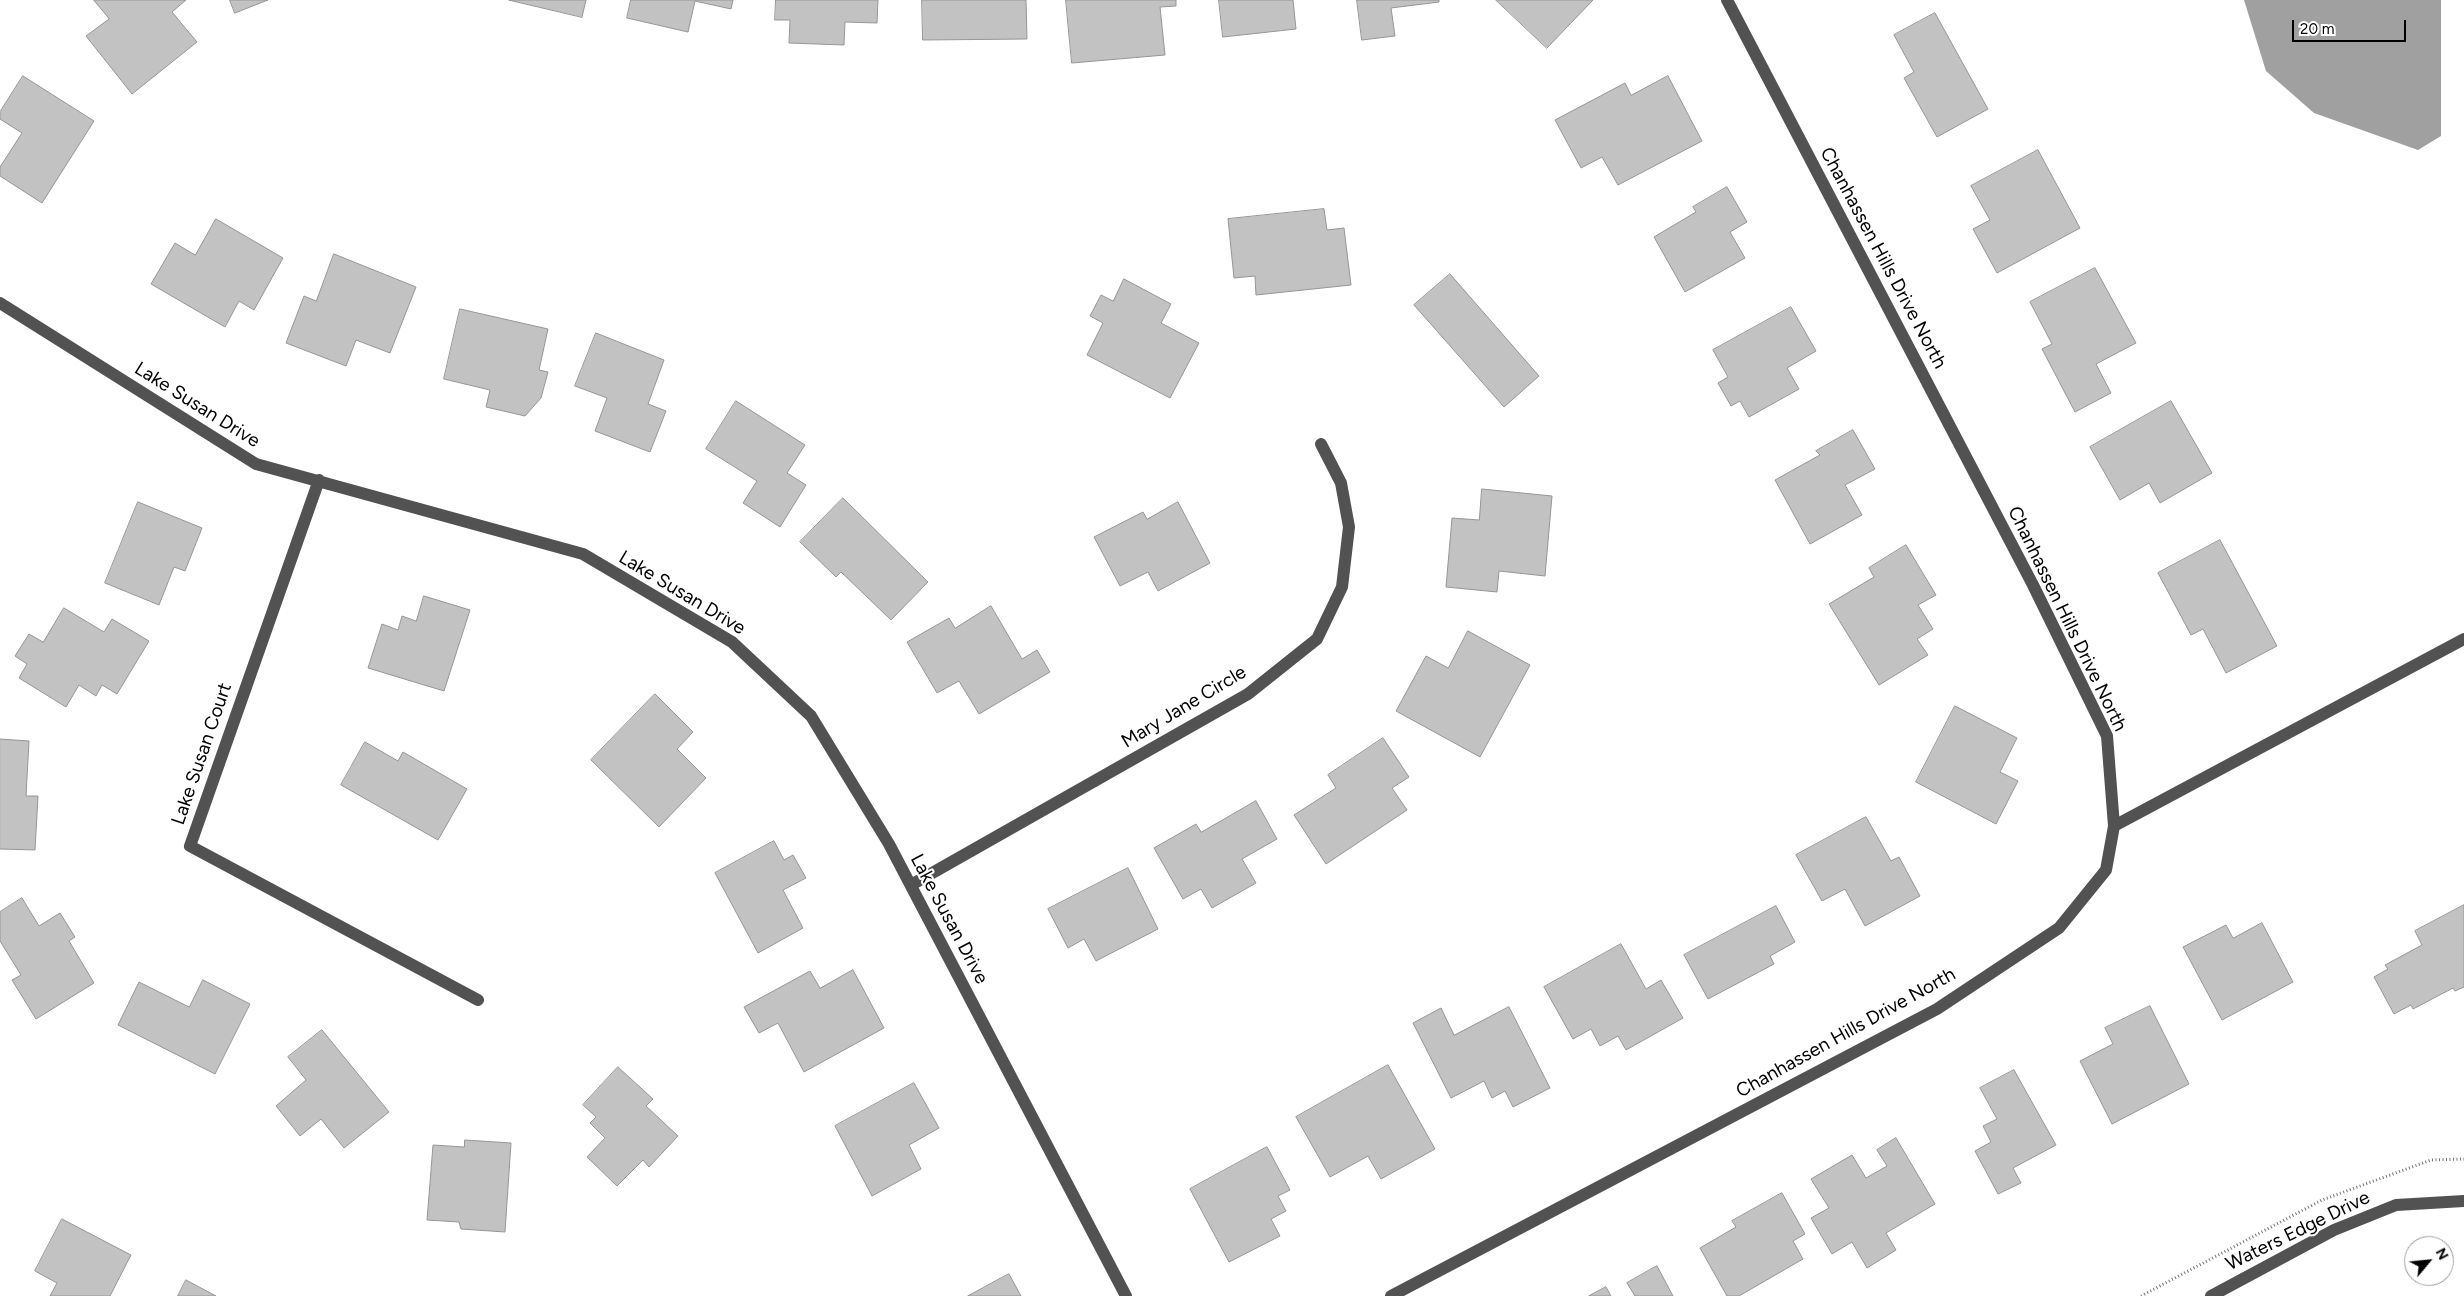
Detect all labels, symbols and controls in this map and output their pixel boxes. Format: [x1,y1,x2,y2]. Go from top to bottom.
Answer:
scale bar [2294,10,2408,42]
text: 20 m [2300,20,2334,38]
street label: Chanhassen Hills Drive North [1815,143,1951,373]
street label: Lake Susan Drive [130,357,264,453]
street label: Chanhassen Hills Drive North [2003,503,2131,735]
street label: Lake Susan Drive [615,546,749,640]
street label: Mary Jane Circle [1118,661,1250,753]
street label: Lake Susan Court [167,680,237,828]
street label: Lake Susan Drive [905,850,993,988]
street label: Chanhassen Hills Drive North [1732,963,1960,1103]
street label: Waters Edge Drive [2222,1186,2374,1276]
north arrow [2404,1236,2454,1286]
text: N [2432,1245,2452,1263]

